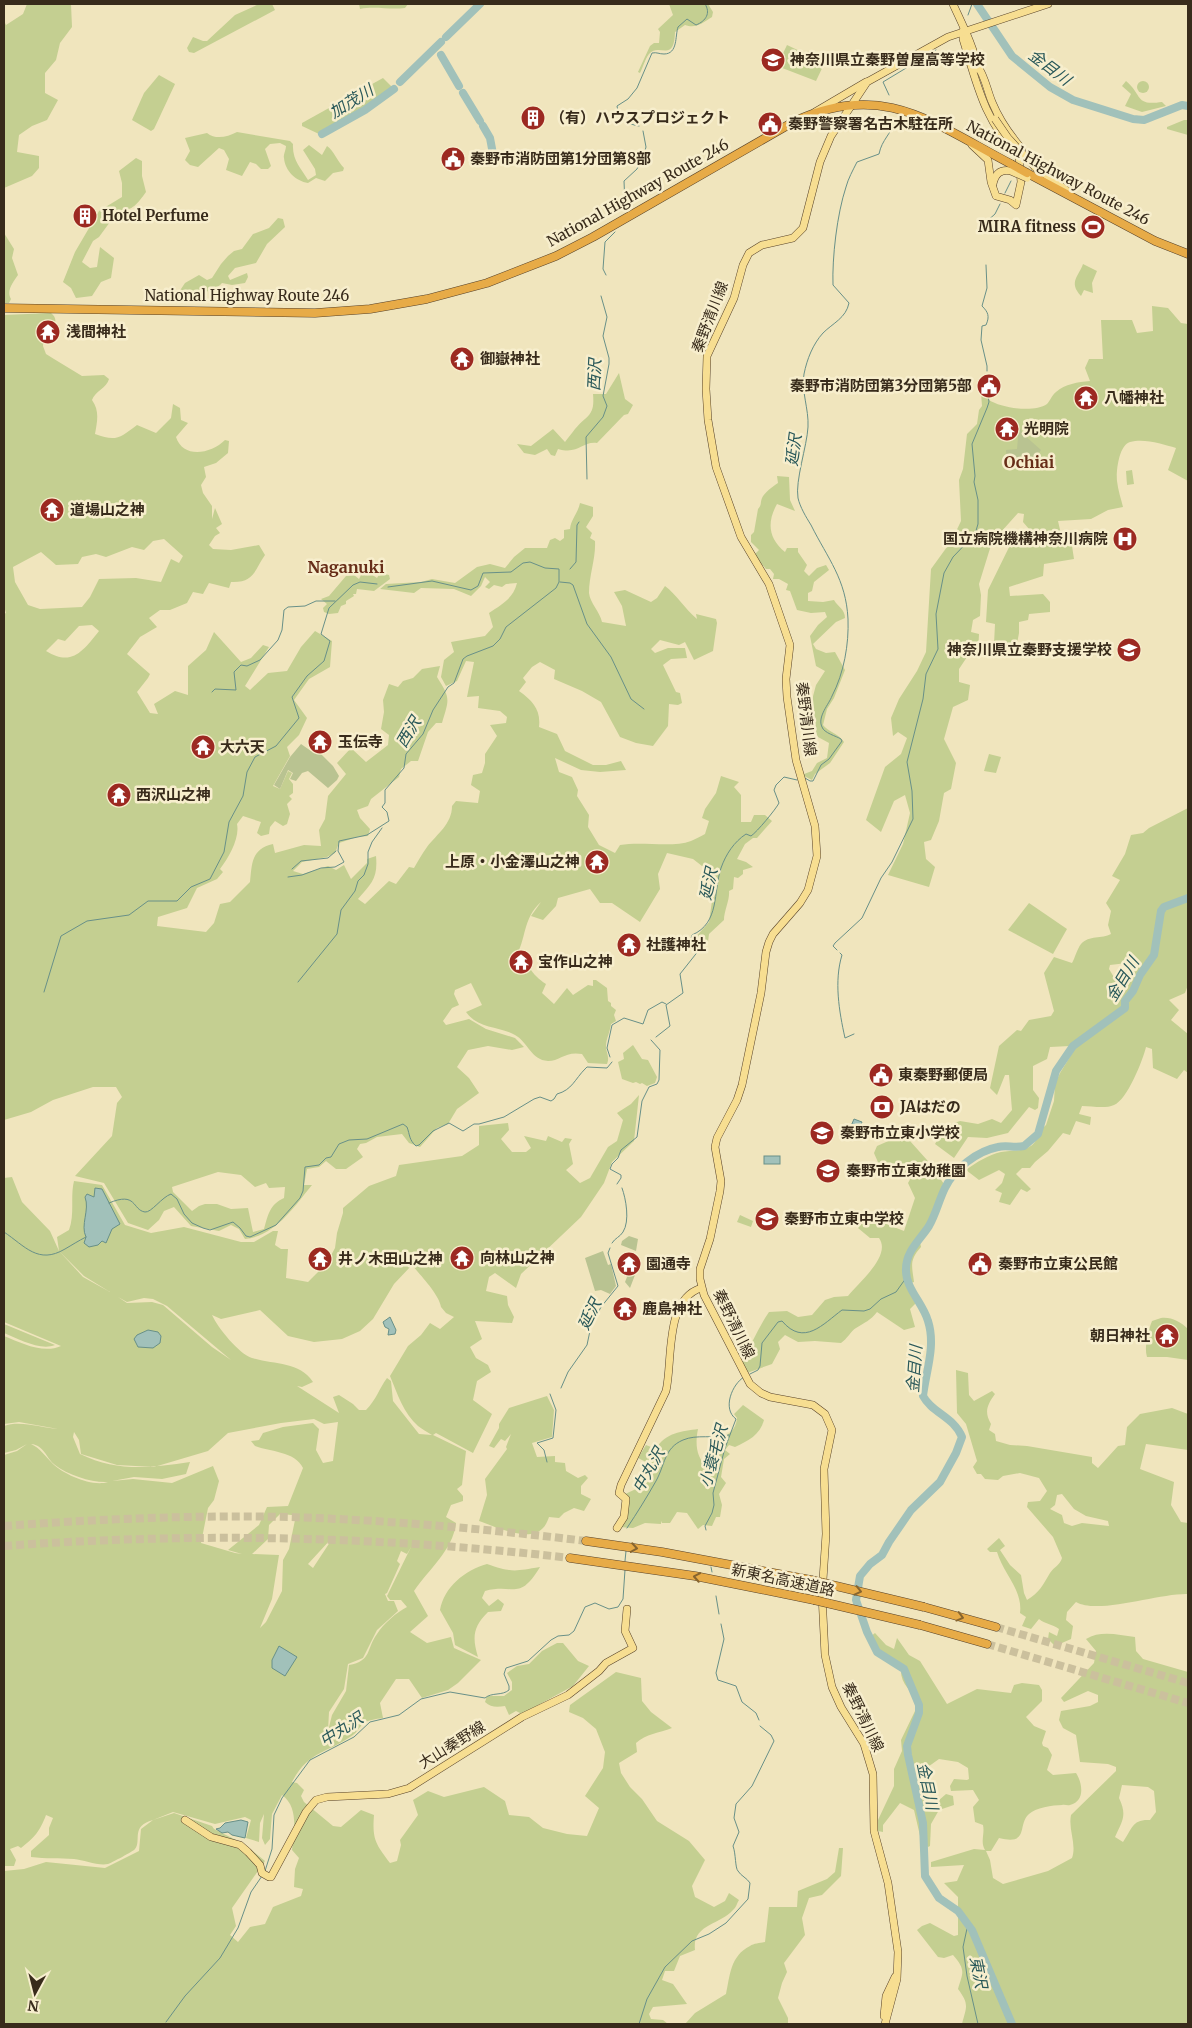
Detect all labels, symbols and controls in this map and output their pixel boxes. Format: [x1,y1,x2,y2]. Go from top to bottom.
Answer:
water label: 金目川 [1025,45,1077,91]
school or university icon: 神奈川県立秦野曽屋高等学校 [760,47,786,73]
place label: 神奈川県立秦野曽屋高等学校 [789,50,985,69]
water label: 加茂川 [325,79,378,122]
building icon: （有）ハウスプロジェクト [520,105,546,131]
place label: （有）ハウスプロジェクト [550,108,730,127]
public building icon: 秦野警察署名古木駐在所 [757,111,783,137]
place label: 秦野警察署名古木駐在所 [788,114,953,133]
street label: National Highway Route 246 [963,116,1153,229]
street label: National Highway Route 246 [544,135,732,251]
public building icon: 秦野市消防団第1分団第8部 [440,146,466,172]
place label: 秦野市消防団第1分団第8部 [470,149,651,168]
building icon: Hotel Perfume [72,203,98,229]
place label: Hotel Perfume [102,206,209,225]
sports icon: MIRA fitness [1080,214,1106,240]
place label: MIRA fitness [978,217,1076,236]
street label: 秦野清川線 [687,278,732,355]
street label: National Highway Route 246 [145,286,349,305]
temple icon: 浅間神社 [35,319,61,345]
place label: 浅間神社 [66,322,126,341]
temple icon: 御嶽神社 [449,346,475,372]
place label: 御嶽神社 [480,349,540,368]
water label: 西沢 [583,357,605,392]
public building icon: 秦野市消防団第3分団第5部 [976,373,1002,399]
place label: 秦野市消防団第3分団第5部 [790,376,972,395]
temple icon: 八幡神社 [1073,385,1099,411]
place label: 八幡神社 [1104,388,1164,407]
temple icon: 光明院 [994,416,1020,442]
place label: 光明院 [1024,419,1069,438]
water label: 延沢 [781,431,805,467]
district label: Ochiai [1004,452,1055,472]
temple icon: 道場山之神 [39,497,65,523]
place label: 道場山之神 [70,500,145,519]
hospital icon: 国立病院機構神奈川病院 [1112,526,1138,552]
place label: 国立病院機構神奈川病院 [943,529,1108,548]
district label: Naganuki [308,557,385,577]
school or university icon: 神奈川県立秦野支援学校 [1116,637,1142,663]
place label: 神奈川県立秦野支援学校 [946,640,1112,659]
street label: 秦野清川線 [792,681,820,757]
water label: 西沢 [391,711,426,751]
temple icon: 玉伝寺 [307,729,333,755]
place label: 玉伝寺 [338,732,383,751]
temple icon: 大六天 [190,734,216,760]
place label: 大六天 [220,737,265,756]
temple icon: 西沢山之神 [106,782,132,808]
place label: 西沢山之神 [136,785,211,804]
temple icon: 上原・小金澤山之神 [584,849,610,875]
place label: 上原・小金澤山之神 [445,852,580,871]
water label: 延沢 [695,864,722,902]
temple icon: 社護神社 [616,932,642,958]
place label: 社護神社 [646,935,706,954]
temple icon: 宝作山之神 [508,949,534,975]
place label: 宝作山之神 [538,952,613,971]
water label: 金目川 [1101,952,1144,1005]
public building icon: 東秦野郵便局 [868,1062,894,1088]
place label: 東秦野郵便局 [898,1065,988,1084]
bank icon: JAはだの [869,1094,895,1120]
place label: JAはだの [899,1097,961,1116]
school or university icon: 秦野市立東小学校 [809,1120,835,1146]
place label: 秦野市立東小学校 [840,1123,960,1142]
school or university icon: 秦野市立東幼稚園 [815,1158,841,1184]
place label: 秦野市立東幼稚園 [846,1161,966,1180]
school or university icon: 秦野市立東中学校 [754,1206,780,1232]
place label: 秦野市立東中学校 [784,1209,904,1228]
temple icon: 向林山之神 [449,1245,475,1271]
temple icon: 井ノ木田山之神 [307,1246,333,1272]
place label: 向林山之神 [480,1248,555,1267]
place label: 井ノ木田山之神 [338,1249,443,1268]
temple icon: 園通寺 [616,1251,642,1277]
public building icon: 秦野市立東公民館 [967,1251,993,1277]
place label: 園通寺 [646,1254,691,1273]
place label: 秦野市立東公民館 [998,1254,1118,1273]
street label: 秦野清川線 [709,1286,759,1362]
water label: 延沢 [573,1293,606,1333]
temple icon: 鹿島神社 [612,1296,638,1322]
place label: 鹿島神社 [642,1299,702,1318]
temple icon: 朝日神社 [1154,1323,1180,1349]
place label: 朝日神社 [1090,1326,1150,1345]
water label: 金目川 [902,1342,926,1394]
water label: 小蓑毛沢 [695,1421,732,1490]
water label: 中丸沢 [628,1442,669,1496]
one-way arrow [630,1542,639,1552]
street label: 新東名高速道路 [730,1559,836,1600]
one-way arrow [693,1572,702,1582]
one-way arrow [854,1585,863,1596]
one-way arrow [956,1611,964,1622]
street label: 秦野清川線 [838,1679,888,1755]
water label: 中丸沢 [315,1706,368,1750]
street label: 大山秦野線 [415,1717,489,1773]
water label: 金目川 [913,1760,943,1814]
water label: 東沢 [966,1954,992,1992]
north arrow [10,1968,60,2018]
text: N [27,1996,40,2016]

